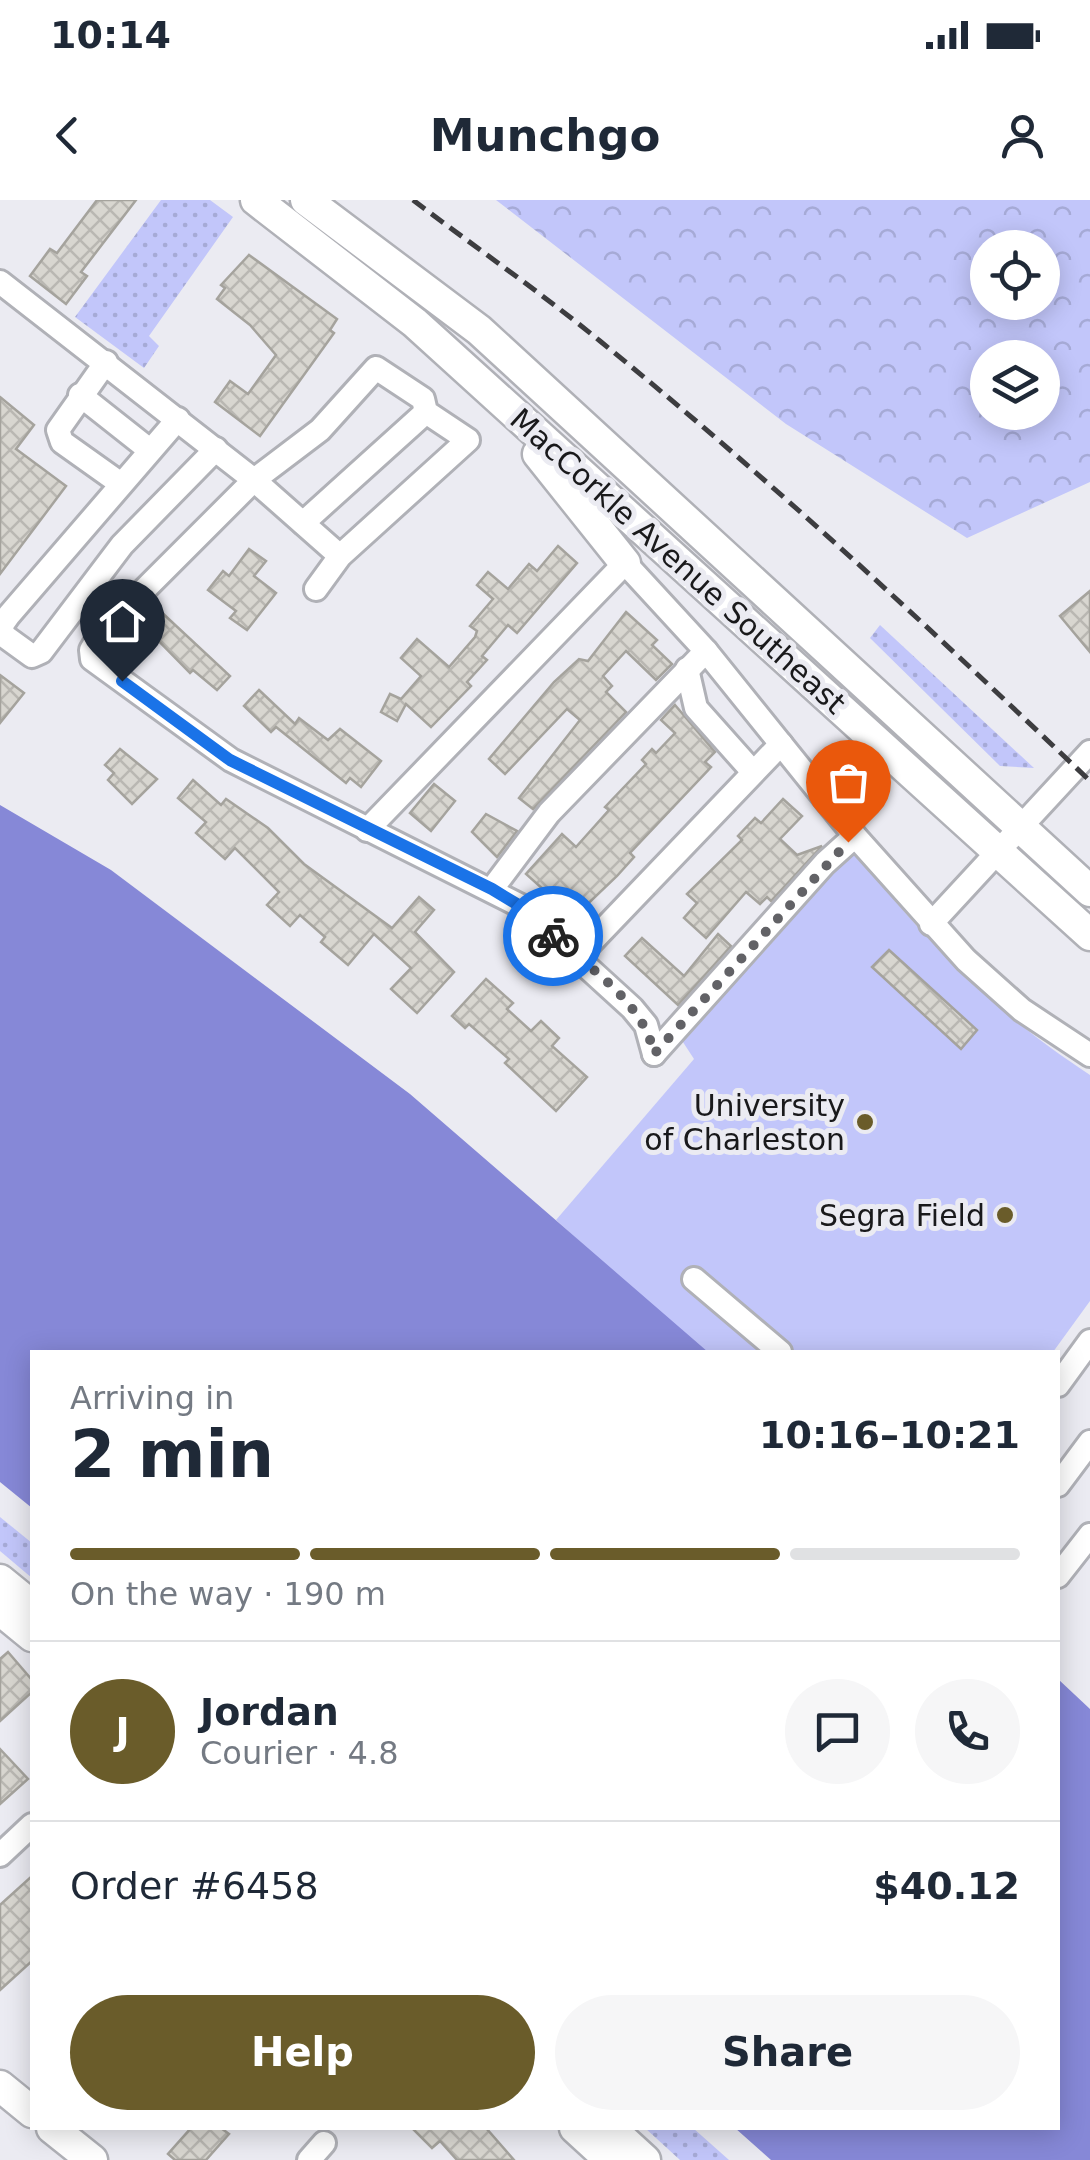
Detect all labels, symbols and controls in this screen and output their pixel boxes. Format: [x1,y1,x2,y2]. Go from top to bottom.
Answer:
text: 10:14 [50,13,171,57]
icon: back [40,108,95,163]
icon: person [995,108,1050,163]
text: Munchgo [430,109,660,162]
map controls [970,230,1060,430]
button: locate [970,230,1060,320]
button: layers [970,340,1060,430]
street label: MacCorkle Avenue Southeast [503,401,853,721]
pin [80,579,165,682]
icon: home [95,594,150,649]
pin [806,740,891,843]
icon: bag [821,755,876,810]
courier [503,886,603,986]
icon: bike [526,909,581,964]
place label: University of Charleston [644,1088,845,1157]
marker: University of Charleston [854,1111,876,1133]
place label: Segra Field [819,1198,985,1233]
marker: Segra Field [994,1204,1016,1226]
text: Arriving in [70,1379,234,1417]
text: 10:16–10:21 [759,1413,1020,1457]
text: 2 min [70,1417,274,1492]
text: On the way · 190 m [70,1575,386,1613]
button: chat [785,1679,890,1784]
button: phone [915,1679,1020,1784]
text: Jordan [200,1690,339,1734]
text: J [115,1709,130,1753]
text: Courier · 4.8 [200,1734,399,1772]
text: Order #6458 [70,1864,319,1908]
text: $40.12 [873,1864,1020,1908]
button: Help [70,1995,535,2110]
button: Share [555,1995,1020,2110]

